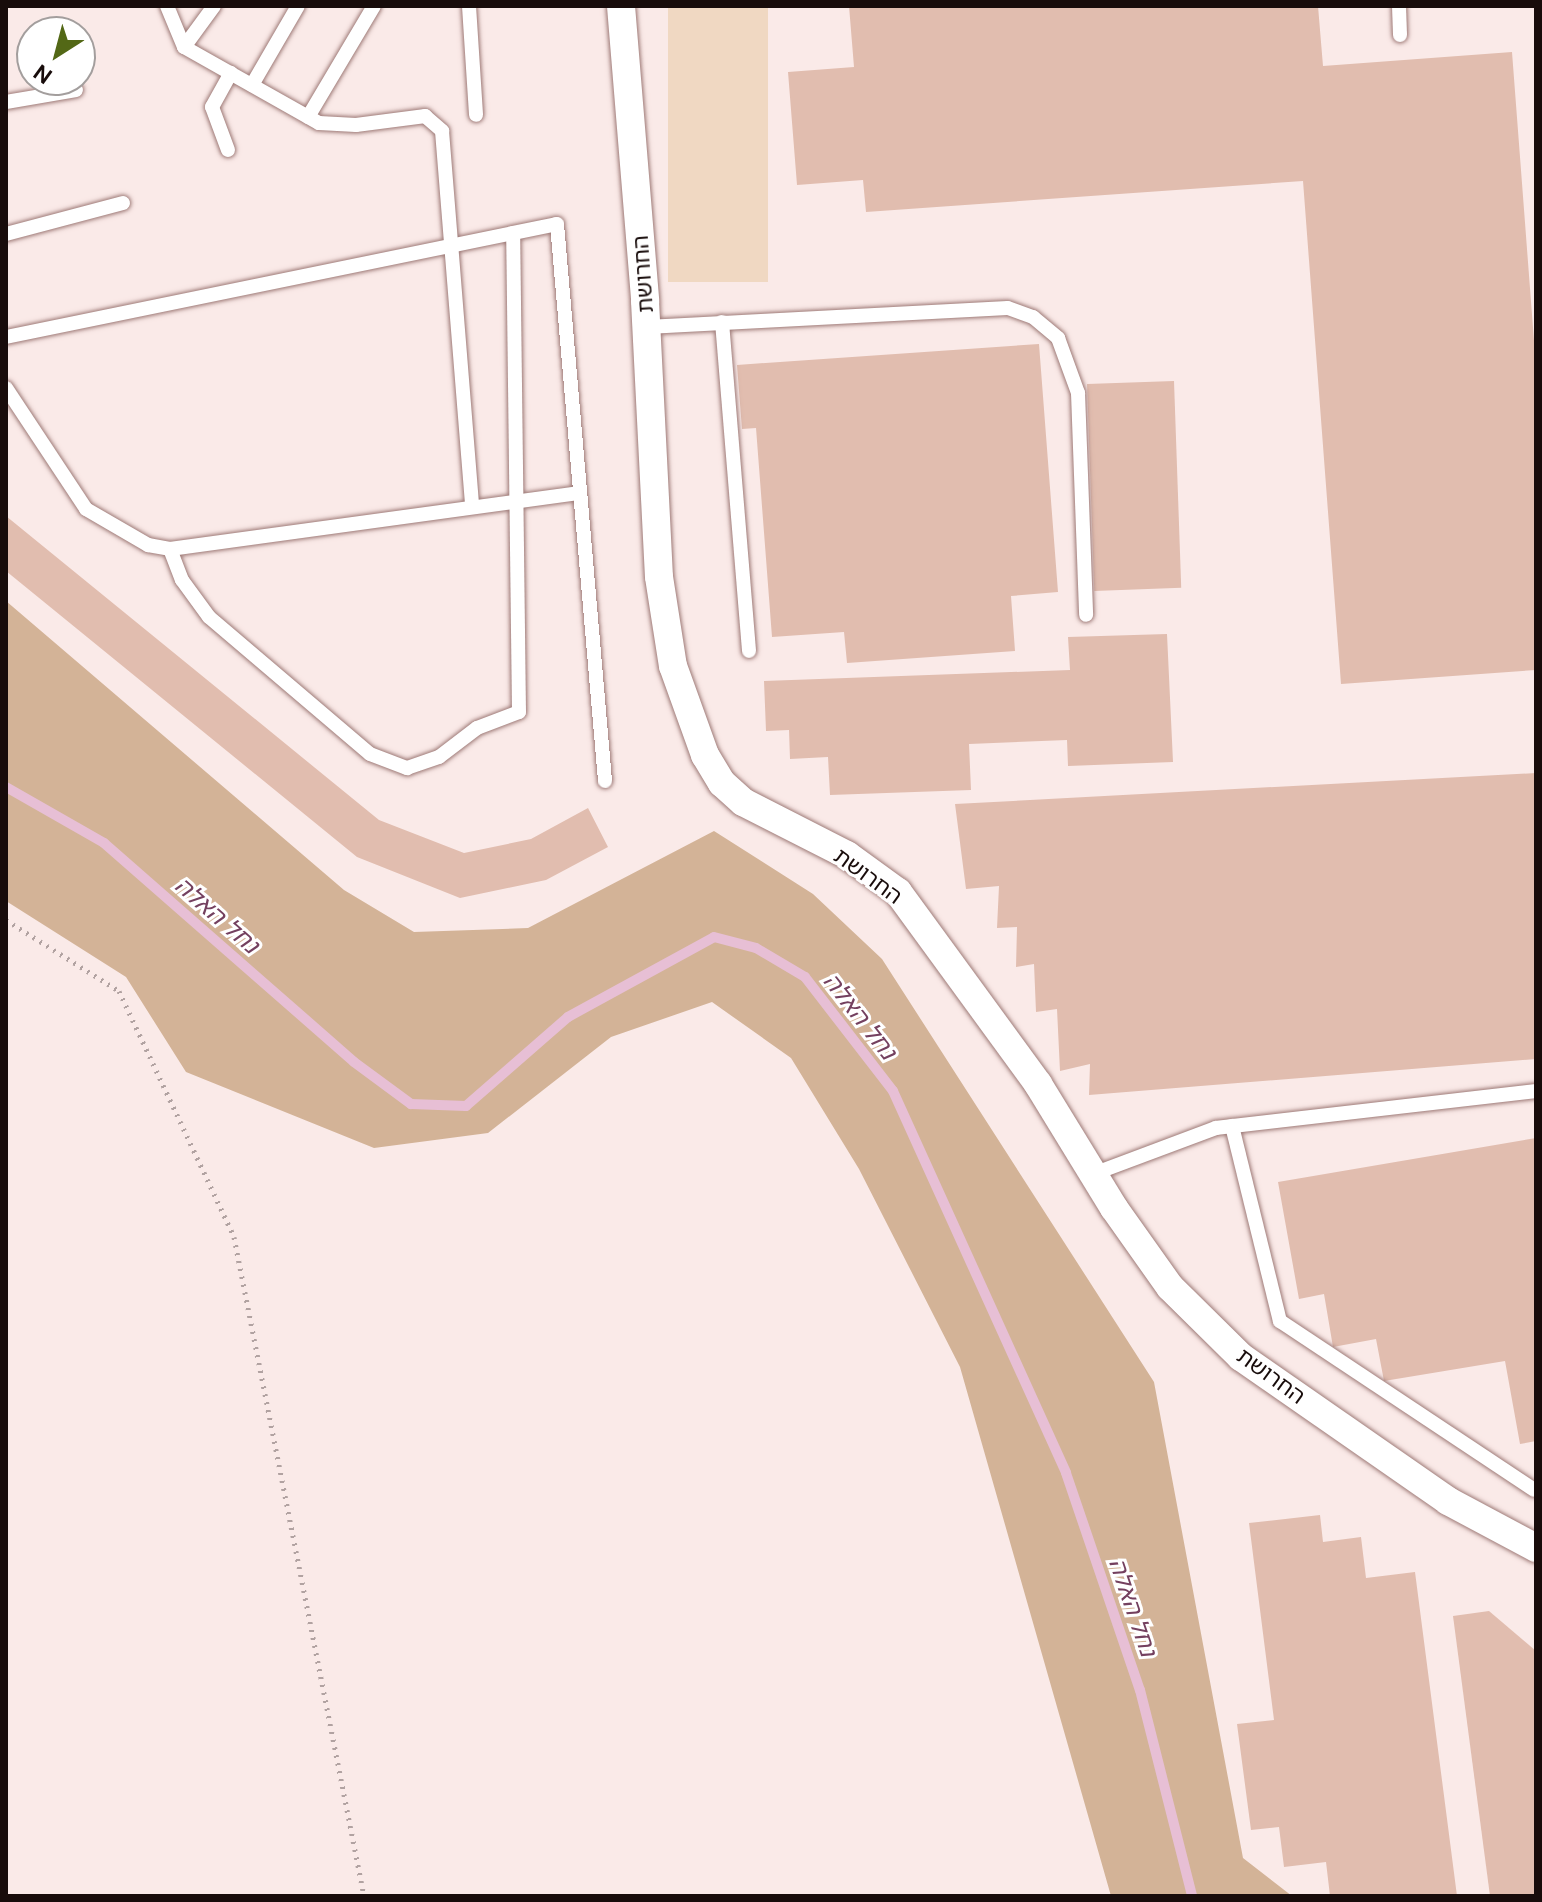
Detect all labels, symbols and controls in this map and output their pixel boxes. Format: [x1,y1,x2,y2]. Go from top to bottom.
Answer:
north arrow [16,16,96,96]
text: N [28,58,58,91]
street label: החרושת [627,234,659,314]
street label: החרושת [829,843,907,909]
water label: נחל האלה [169,871,265,959]
water label: נחל האלה [817,967,903,1065]
street label: החרושת [1232,1343,1310,1409]
water label: נחל האלה [1103,1554,1163,1660]

